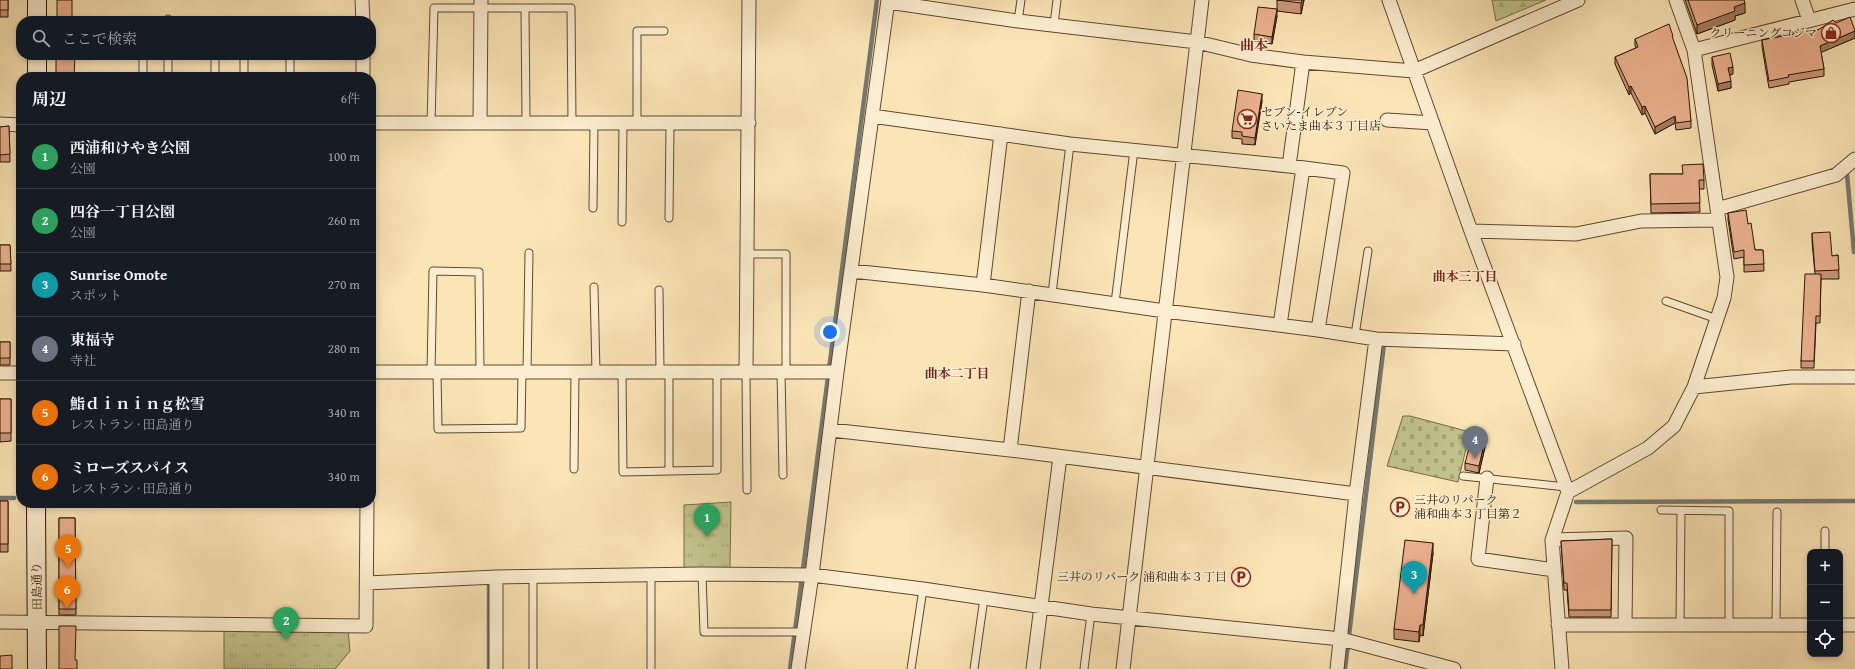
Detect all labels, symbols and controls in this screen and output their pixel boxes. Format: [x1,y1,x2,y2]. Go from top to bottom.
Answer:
search box [16,16,376,60]
shop icon: クリーニングコジマ [1820,22,1842,44]
place label: クリーニングコジマ [1709,24,1817,41]
icon: search [30,27,52,49]
text: ここで検索 [62,28,137,49]
district label: 曲本 [1240,35,1268,55]
text: 周辺 [32,86,66,111]
text: 6件 [341,89,360,108]
place label: セブン-イレブン さいたま曲本３丁目店 [1261,103,1381,134]
supermarket icon: セブン-イレブン さいたま曲本３丁目店 [1236,108,1258,130]
text: 西浦和けやき公園 [70,137,190,158]
text: 1 [42,147,48,166]
text: 100 m [328,147,360,166]
text: 公園 [70,159,96,178]
text: 四谷一丁目公園 [70,201,175,222]
text: 2 [42,211,48,230]
text: 260 m [328,211,360,230]
text: 公園 [70,223,96,242]
text: Sunrise Omote [70,264,167,285]
district label: 曲本三丁目 [1432,267,1498,286]
text: 3 [42,275,48,294]
text: 270 m [328,275,360,294]
text: スポット [70,286,122,305]
your location [820,322,840,342]
text: 東福寺 [70,329,115,350]
text: 4 [42,339,48,358]
text: 280 m [328,339,360,358]
text: 寺社 [70,351,96,370]
district label: 曲本二丁目 [924,364,990,383]
text: 鮨ｄｉｎｉｎｇ松雪 [70,393,205,414]
text: 5 [42,403,48,422]
text: 340 m [328,403,360,422]
text: レストラン · 田島通り [70,415,195,434]
pin: 4 [1462,426,1488,459]
text: ミローズスパイス [70,457,189,478]
text: 6 [42,467,48,486]
text: 340 m [328,467,360,486]
text: レストラン · 田島通り [70,479,195,498]
place label: 三井のリパーク 浦和曲本３丁目第２ [1414,491,1522,522]
parking icon: 三井のリパーク 浦和曲本３丁目第２ [1389,496,1411,518]
pin: 1 [694,504,720,537]
pin: 5 [55,535,81,568]
map controls [1807,549,1843,657]
button: + [1807,549,1843,585]
pin: 3 [1401,561,1427,594]
street label: 田島通り [28,562,45,610]
parking icon: 三井のリパーク 浦和曲本３丁目 [1230,566,1252,588]
place label: 三井のリパーク 浦和曲本３丁目 [1057,568,1227,585]
pin: 6 [54,576,80,609]
button: − [1807,585,1843,621]
pin: 2 [273,607,299,640]
button: locate [1807,621,1843,657]

